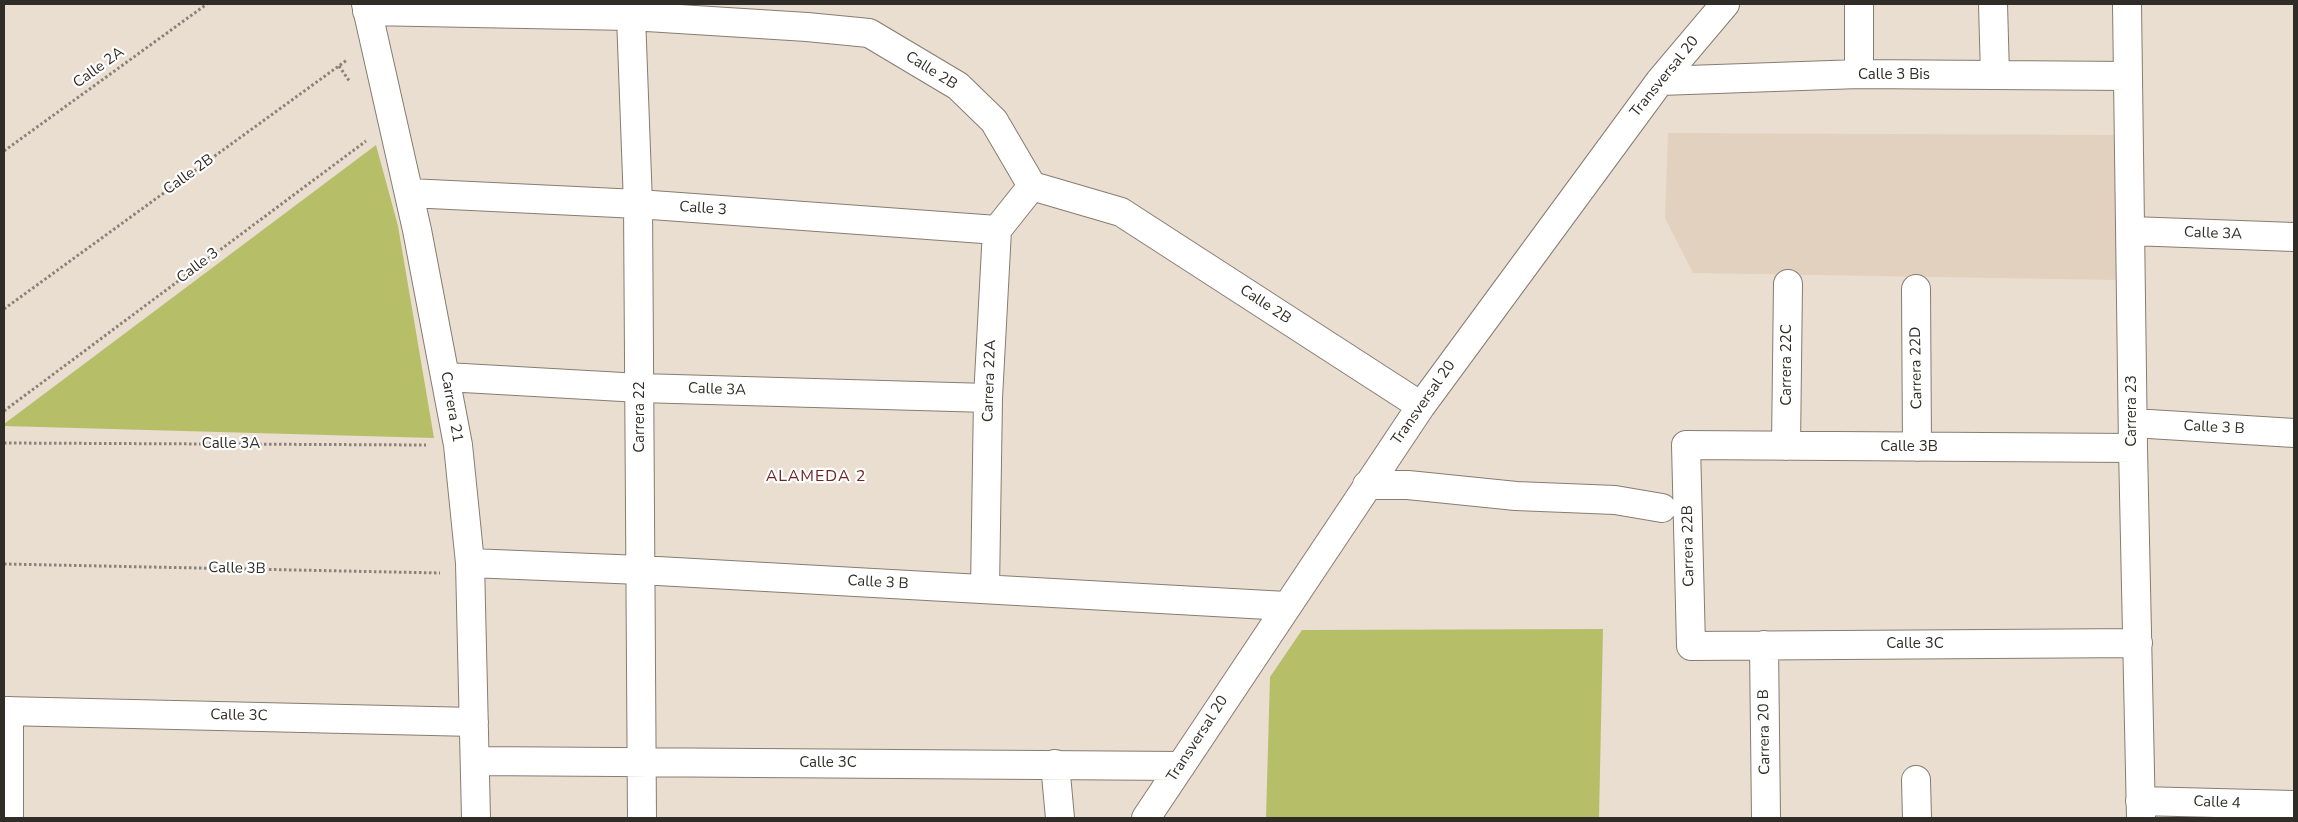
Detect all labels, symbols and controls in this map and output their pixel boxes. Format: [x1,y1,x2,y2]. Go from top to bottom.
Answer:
street label: Transversal 20 [1627,33,1703,121]
street label: Calle 2A [70,44,128,92]
street label: Calle 2B [902,48,960,94]
street label: Calle 3 Bis [1858,66,1930,84]
street label: Calle 2B [160,151,218,199]
street label: Calle 3 [679,198,727,220]
street label: Calle 3A [2184,224,2242,244]
street label: Calle 3 [174,245,222,287]
street label: Calle 2B [1236,282,1294,328]
street label: Carrera 22C [1778,324,1796,406]
street label: Carrera 22D [1907,327,1927,409]
street label: Carrera 22A [980,339,1000,423]
street label: Transversal 20 [1388,357,1460,449]
street label: Carrera 21 [436,370,466,444]
street label: Carrera 23 [2123,375,2141,447]
street label: Calle 3A [688,380,746,400]
street label: Carrera 22 [631,381,649,453]
street label: Calle 3 B [2183,417,2245,439]
street label: Calle 3A [202,435,260,453]
street label: Calle 3B [1880,438,1938,456]
district label: ALAMEDA 2 [765,467,867,487]
street label: Carrera 22B [1679,505,1699,587]
street label: Calle 3B [208,559,266,579]
street label: Calle 3 B [847,572,909,594]
street label: Calle 3C [1886,635,1944,653]
street label: Carrera 20 B [1755,689,1775,775]
street label: Transversal 20 [1163,693,1233,785]
street label: Calle 3C [210,706,268,726]
street label: Calle 3C [799,754,857,772]
street label: Calle 4 [2193,793,2241,813]

